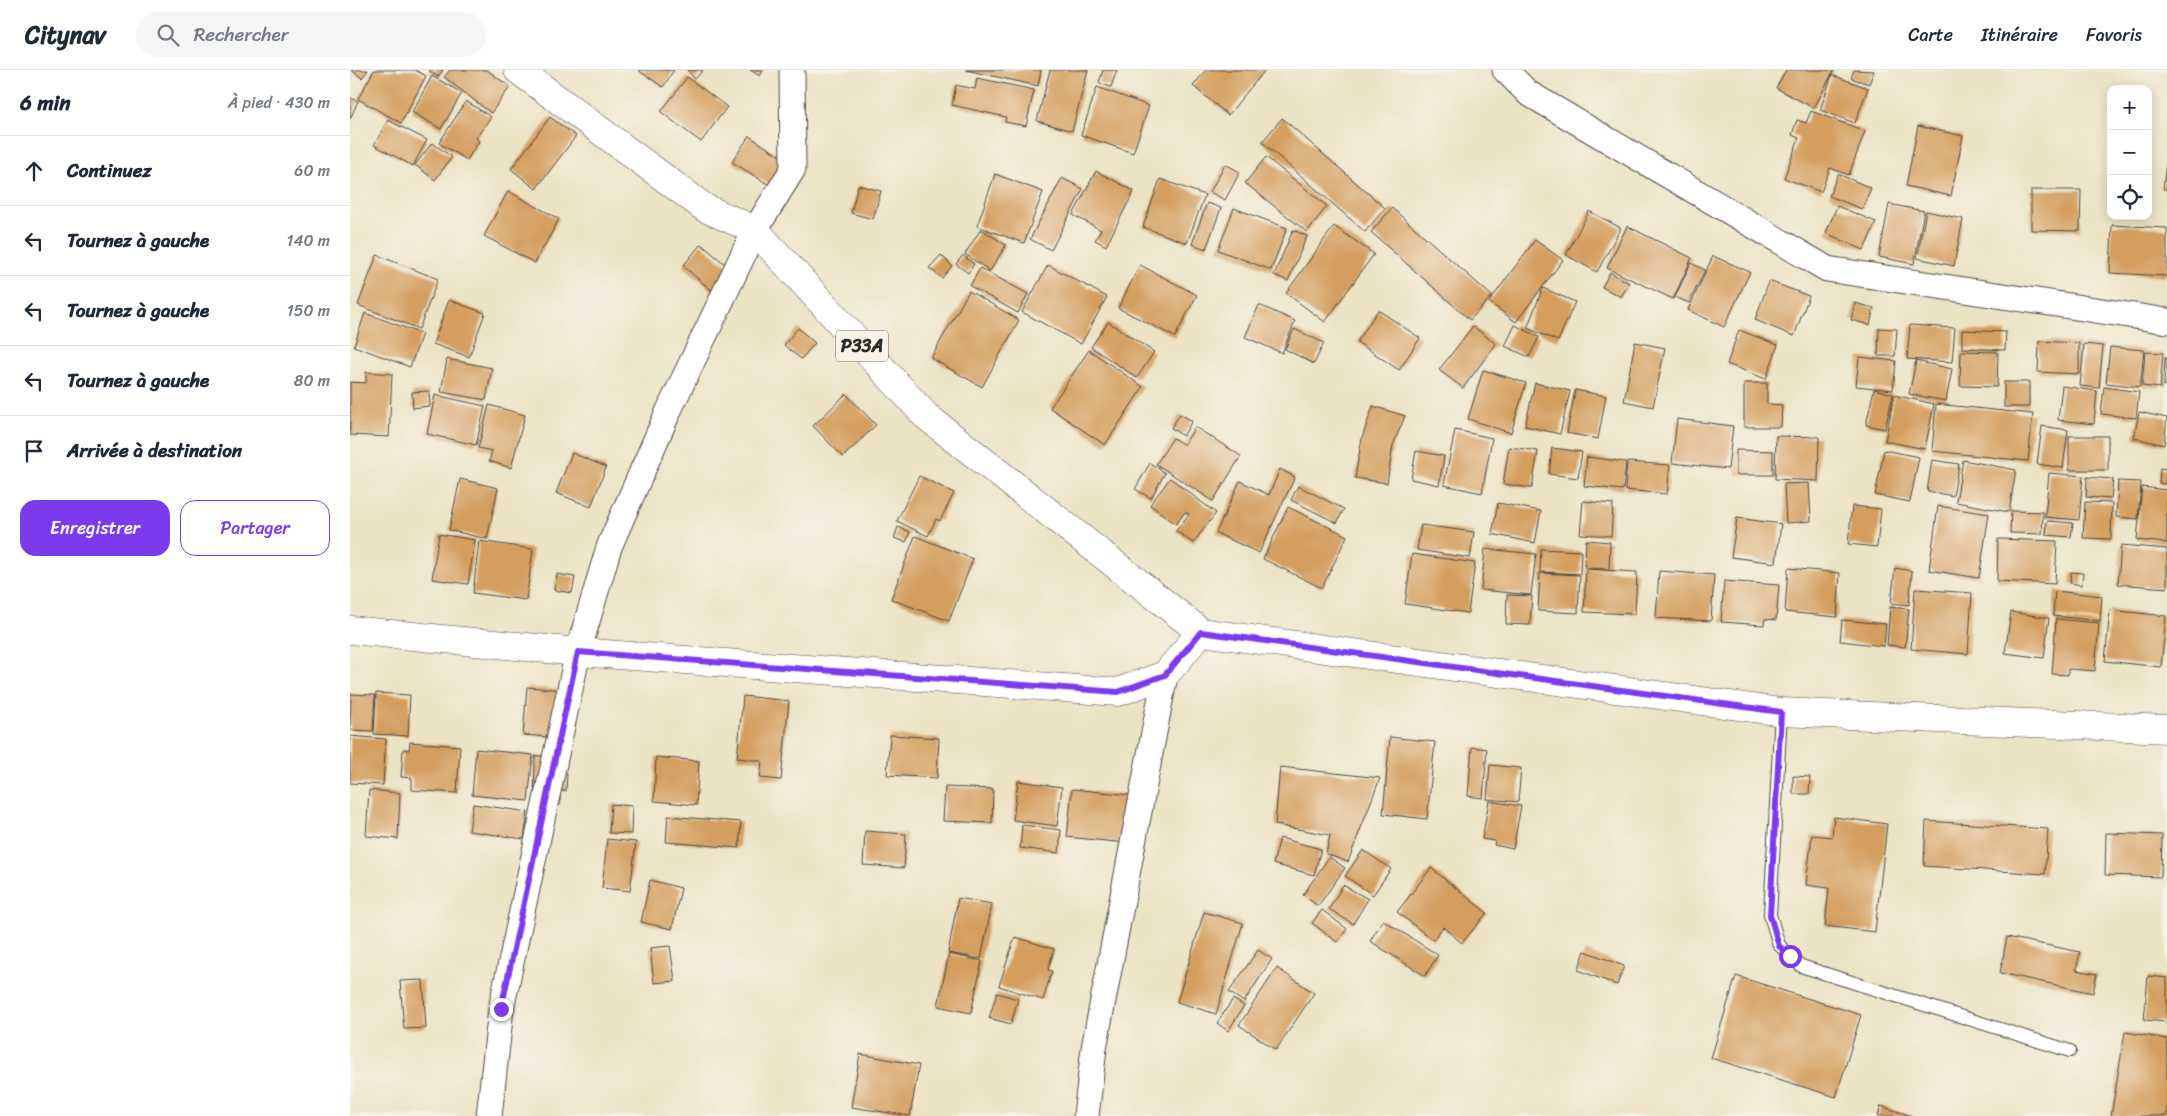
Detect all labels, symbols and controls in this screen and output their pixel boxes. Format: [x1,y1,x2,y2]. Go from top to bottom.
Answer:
search box [136,12,486,57]
text: Citynav [25,14,106,56]
text: Rechercher [194,18,288,51]
text: Carte [1908,19,1953,51]
text: Itinéraire [1981,19,2058,51]
text: Favoris [2086,19,2142,51]
icon: search [154,21,182,49]
text: 6 min [20,84,71,122]
map controls [2107,85,2152,220]
button: + [2107,85,2152,130]
text: À pied · 430 m [228,88,330,117]
button: − [2107,130,2152,175]
text: Continuez [67,154,152,187]
text: 60 m [294,156,330,185]
icon: ahead [20,157,48,185]
button: locate [2107,175,2152,220]
text: Tournez à gauche [67,224,209,257]
text: 140 m [287,226,330,255]
icon: left [20,227,48,255]
text: Tournez à gauche [67,294,209,327]
text: 150 m [287,296,330,325]
icon: left [20,297,48,325]
road number: P33A [836,330,888,362]
text: Tournez à gauche [67,364,209,397]
text: 80 m [294,366,330,395]
icon: left [20,367,48,395]
text: Arrivée à destination [67,434,242,467]
icon: arrive [20,437,48,465]
button: Enregistrer [20,500,170,556]
button: Partager [180,500,330,556]
route start [1779,945,1802,968]
route end [490,998,513,1021]

